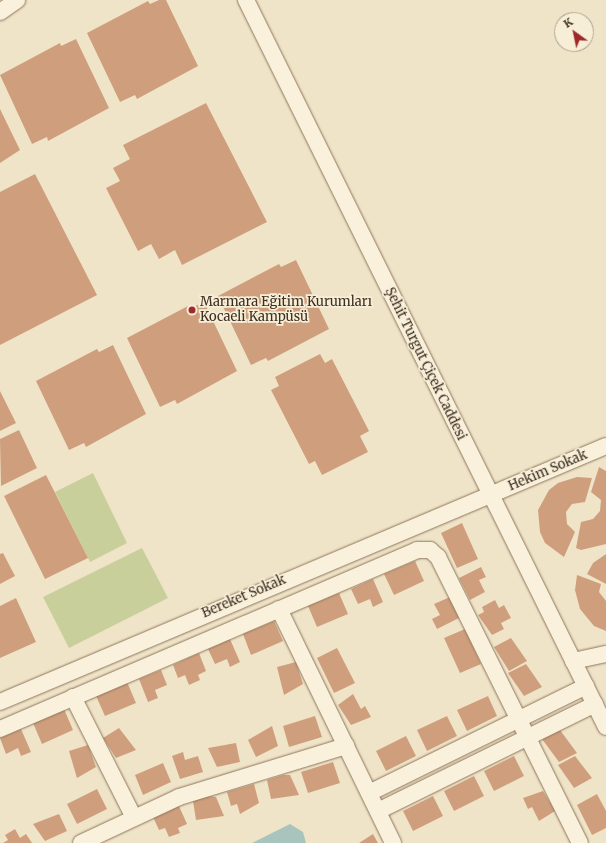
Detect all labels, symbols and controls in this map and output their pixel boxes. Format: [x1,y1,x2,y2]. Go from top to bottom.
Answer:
north arrow [554,12,594,52]
text: K [561,15,575,31]
street label: Şehit Turgut Çiçek Caddesi [381,285,469,443]
place label: Marmara Eğitim Kurumları Kocaeli Kampüsü [200,295,372,326]
marker: Marmara Eğitim Kurumları Kocaeli Kampüsü [187,305,197,315]
street label: Hekim Sokak [506,447,590,495]
street label: Bereket Sokak [200,572,288,622]

